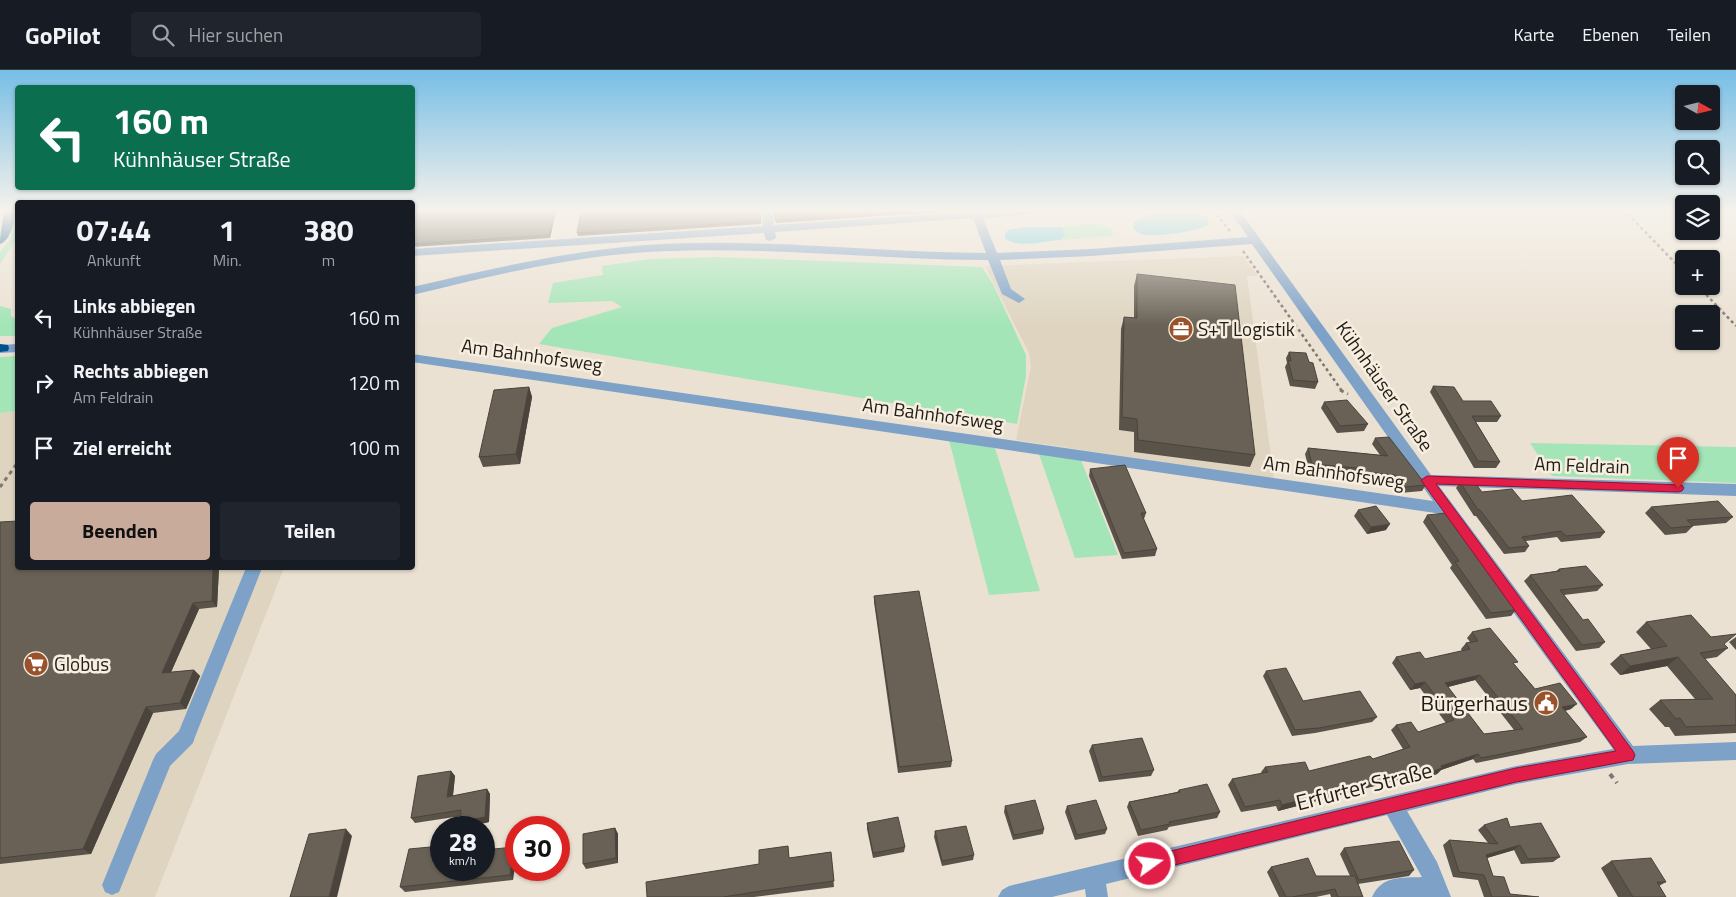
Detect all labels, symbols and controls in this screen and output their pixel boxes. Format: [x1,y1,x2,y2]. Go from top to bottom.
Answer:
search box [131,12,481,57]
text: GoPilot [25,17,101,53]
text: Hier suchen [189,20,283,49]
icon: search [149,21,177,49]
text: Karte [1513,21,1554,48]
text: Ebenen [1582,21,1639,48]
text: Teilen [1667,21,1711,48]
north arrow [1675,85,1720,130]
map controls [1675,85,1720,350]
text: 160 m [113,94,209,148]
icon: left [30,105,95,170]
button: search [1675,140,1720,185]
text: Kühnhäuser Straße [113,142,291,176]
button: layers [1675,195,1720,240]
text: 07:44 [76,207,151,253]
text: 1 [219,207,236,253]
text: 380 [303,207,354,253]
text: Ankunft [87,248,141,272]
text: Min. [213,248,242,272]
text: m [322,248,335,272]
button: + [1675,250,1720,295]
text: Links abbiegen [73,291,196,320]
text: 160 m [348,303,400,332]
icon: left [30,304,58,332]
button: − [1675,305,1720,350]
place label: S+T Logistik [1198,314,1295,343]
street label: Kühnhäuser Straße [1330,315,1441,457]
office icon: S+T Logistik [1168,316,1194,342]
text: Kühnhäuser Straße [73,320,202,344]
street label: Am Bahnhofsweg [460,330,605,379]
text: Rechts abbiegen [73,356,209,385]
text: 120 m [348,368,400,397]
icon: right [30,369,58,397]
text: Am Feldrain [73,385,153,409]
street label: Am Bahnhofsweg [861,389,1006,438]
text: Ziel erreicht [73,433,171,462]
text: 100 m [348,433,400,462]
icon: arrive [30,434,58,462]
pin [1657,437,1699,488]
icon: arrive [1664,444,1692,472]
street label: Am Bahnhofsweg [1262,447,1407,496]
street label: Am Feldrain [1534,448,1630,481]
button: Beenden [30,502,210,560]
button: Teilen [220,502,400,560]
place label: Globus [54,649,109,678]
supermarket icon: Globus [23,651,49,677]
place label: Bürgerhaus [1421,686,1528,720]
public building icon: Bürgerhaus [1533,690,1559,716]
street label: Erfurter Straße [1292,753,1436,819]
speed limit sign: 30 [505,816,570,881]
text: 28 [448,823,477,861]
position arrow [1123,837,1175,889]
text: km/h [449,851,476,870]

